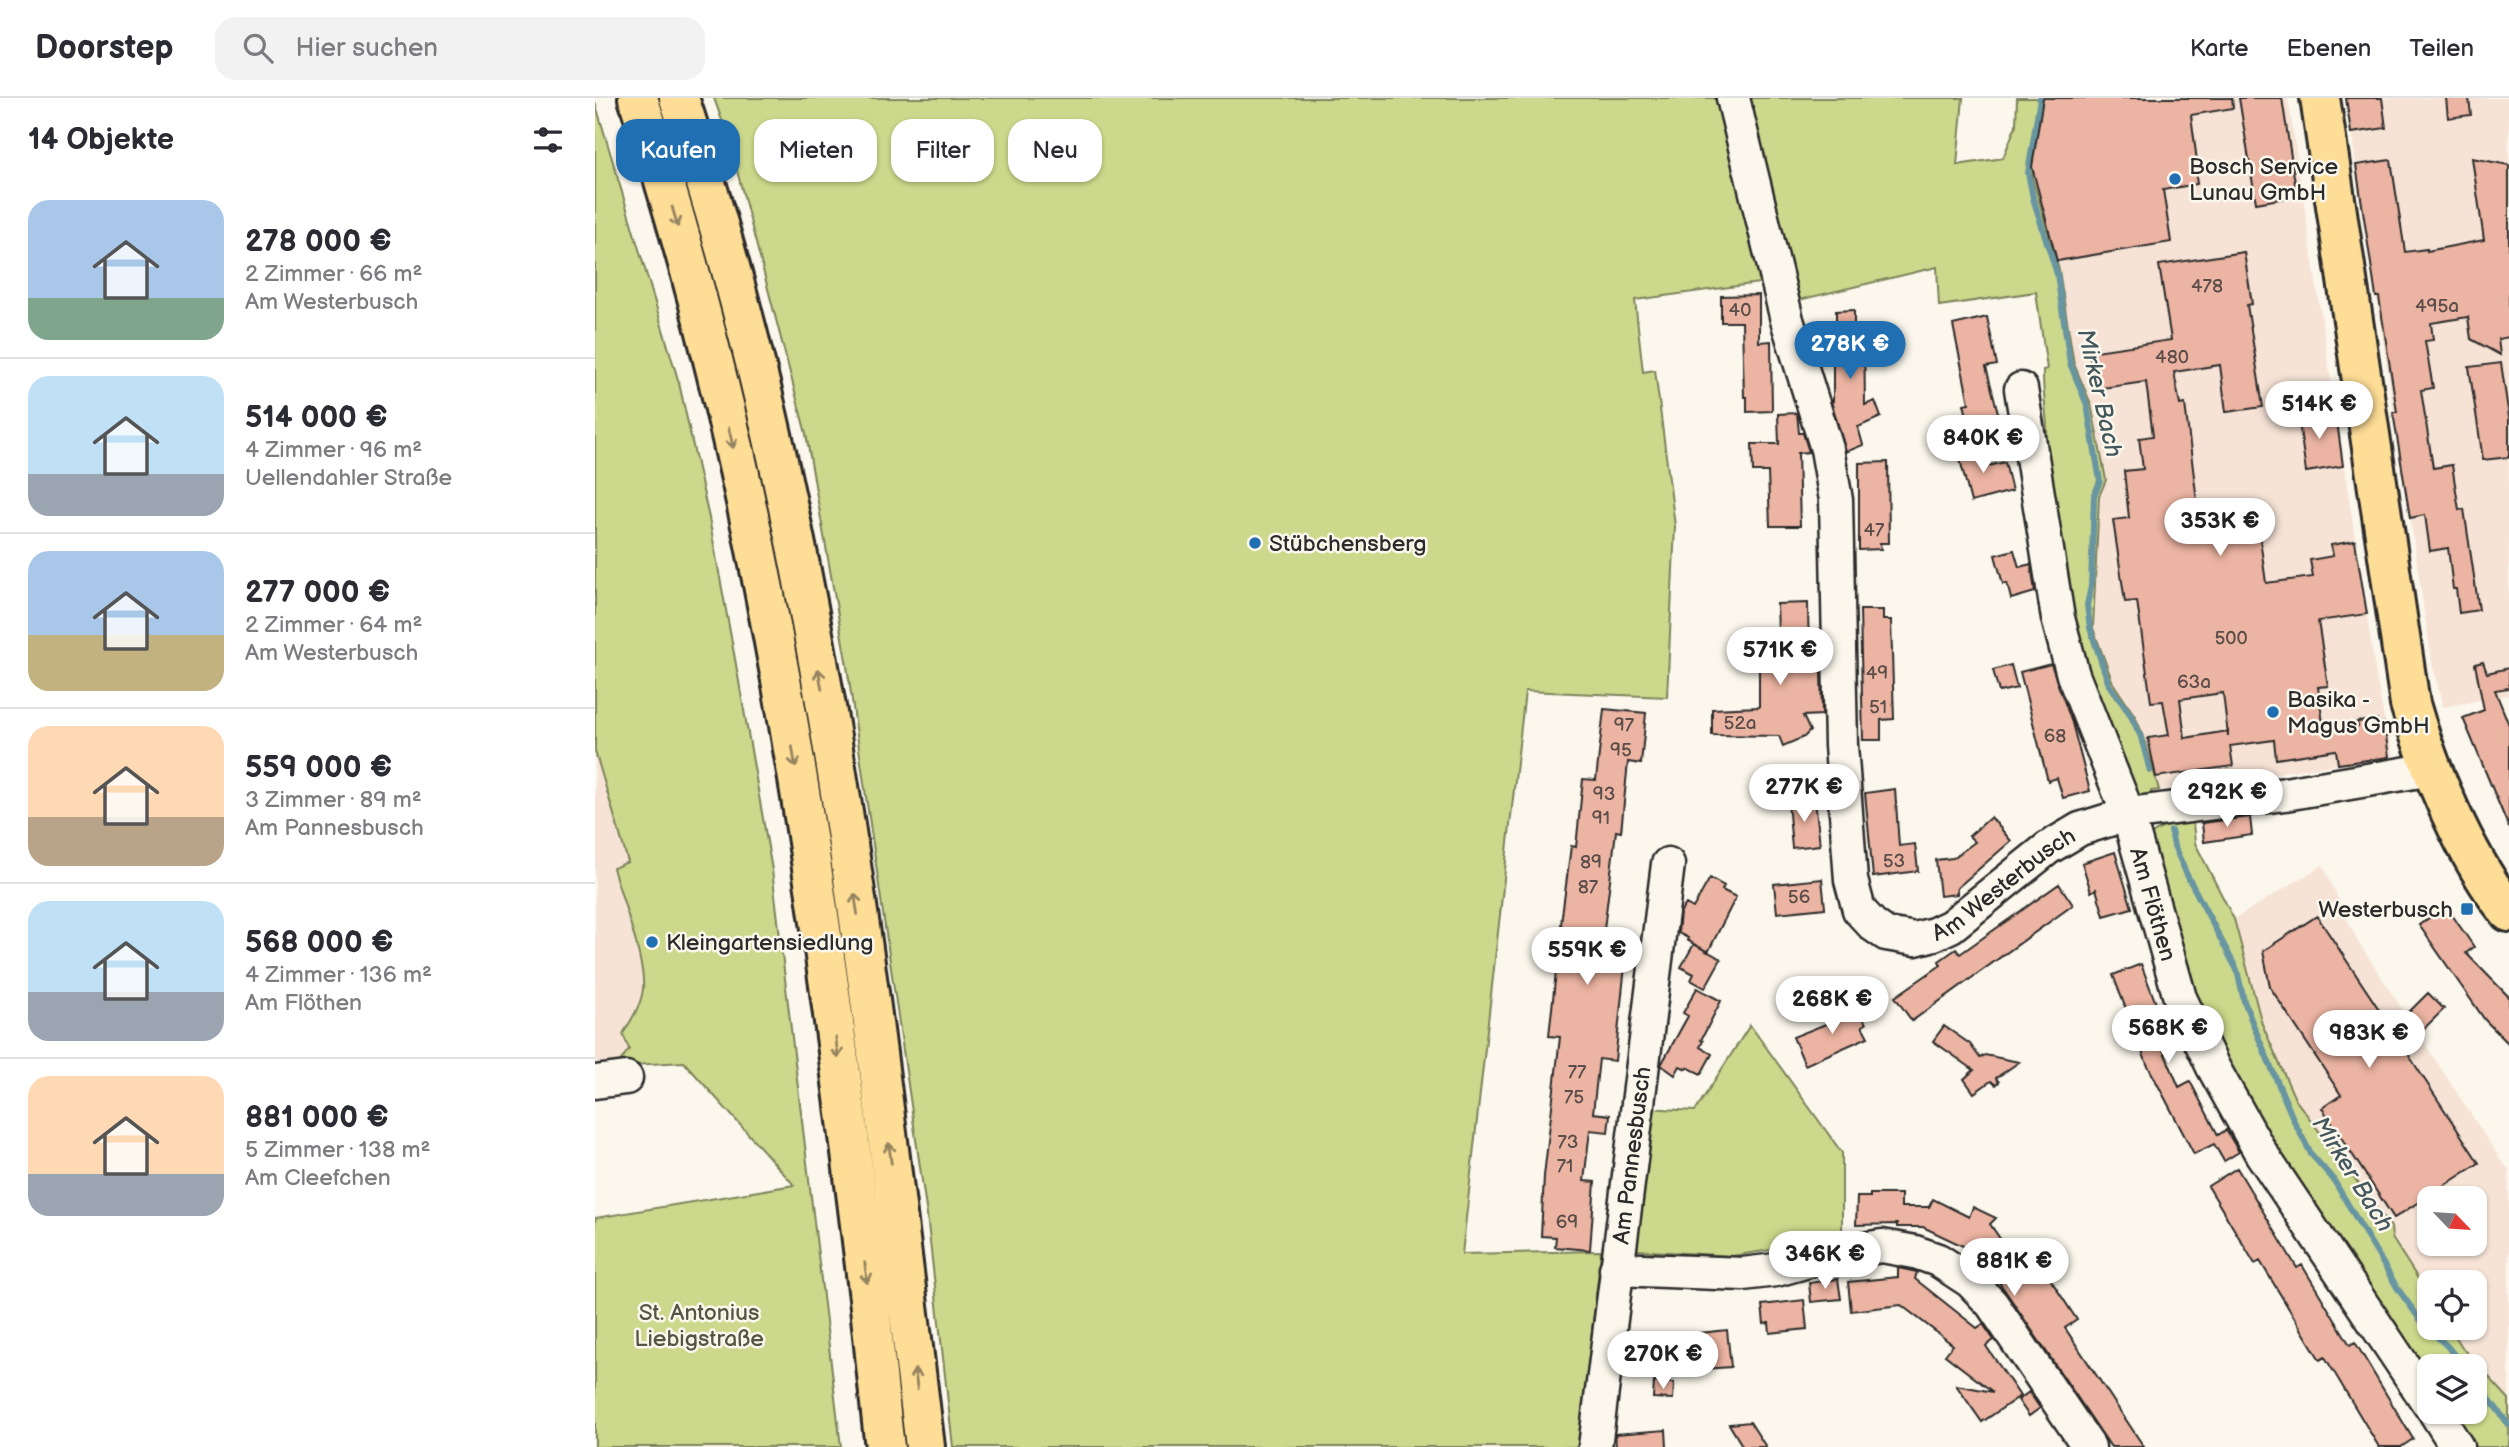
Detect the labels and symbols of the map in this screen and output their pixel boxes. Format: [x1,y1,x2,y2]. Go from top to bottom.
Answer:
place label: Bosch Service Lunau GmbH [2189,153,2338,207]
marker: Bosch Service Lunau GmbH [2167,171,2183,187]
one-way arrow [670,206,683,228]
house number: 478 [2191,275,2223,298]
house number: 495a [2415,295,2459,318]
house number: 40 [1729,299,1751,322]
pin: 278K € [1793,322,1907,381]
water label: Mirker Bach [2071,326,2128,460]
house number: 480 [2155,346,2189,369]
pin: 514K € [2262,382,2376,441]
pin: 840K € [1926,416,2040,475]
one-way arrow [725,426,738,449]
pin: 353K € [2163,498,2277,558]
house number: 47 [1864,519,1885,542]
place label: Stübchensberg [1269,530,1426,558]
marker: Stübchensberg [1247,535,1263,551]
house number: 500 [2214,627,2248,650]
pin: 571K € [1723,628,1837,687]
house number: 49 [1866,662,1888,685]
one-way arrow [813,668,826,691]
house number: 63a [2177,671,2211,694]
place label: Basika - Magus GmbH [2287,686,2430,740]
house number: 51 [1869,696,1887,719]
marker: Basika - Magus GmbH [2265,704,2281,720]
house number: 52a [1724,712,1756,735]
house number: 97 [1614,714,1635,737]
house number: 68 [2044,725,2066,748]
house number: 95 [1610,739,1632,762]
one-way arrow [788,745,801,768]
pin: 277K € [1747,764,1861,824]
pin: 292K € [2170,770,2284,829]
house number: 93 [1593,783,1615,806]
house number: 91 [1592,807,1610,830]
street label: Am Westerbusch [1928,822,2081,948]
street label: Am Flöthen [2123,844,2182,965]
house number: 53 [1883,850,1905,873]
house number: 89 [1580,851,1602,874]
house number: 87 [1578,876,1599,899]
house number: 56 [1788,886,1810,909]
one-way arrow [849,893,862,915]
place label: Westerbusch [2318,896,2453,924]
marker: Westerbusch [2459,901,2475,917]
pin: 559K € [1530,928,1644,987]
place label: Kleingartensiedlung [666,929,873,957]
marker: Kleingartensiedlung [644,934,660,950]
pin: 268K € [1775,976,1889,1036]
pin: 568K € [2111,1006,2225,1065]
pin: 983K € [2312,1010,2426,1070]
one-way arrow [830,1036,843,1059]
house number: 77 [1568,1061,1587,1084]
street label: Am Pannesbusch [1608,1065,1658,1246]
house number: 75 [1564,1086,1584,1109]
water label: Mirker Bach [2306,1111,2400,1237]
house number: 73 [1557,1131,1579,1154]
one-way arrow [883,1142,896,1165]
house number: 71 [1557,1155,1573,1178]
north arrow [2417,1186,2487,1256]
house number: 69 [1556,1211,1578,1234]
pin: 346K € [1768,1232,1882,1291]
pin: 881K € [1957,1238,2071,1298]
one-way arrow [859,1262,872,1284]
park label: St. Antonius Liebigstraße [634,1299,764,1353]
pin: 270K € [1606,1332,1720,1391]
one-way arrow [910,1368,923,1391]

